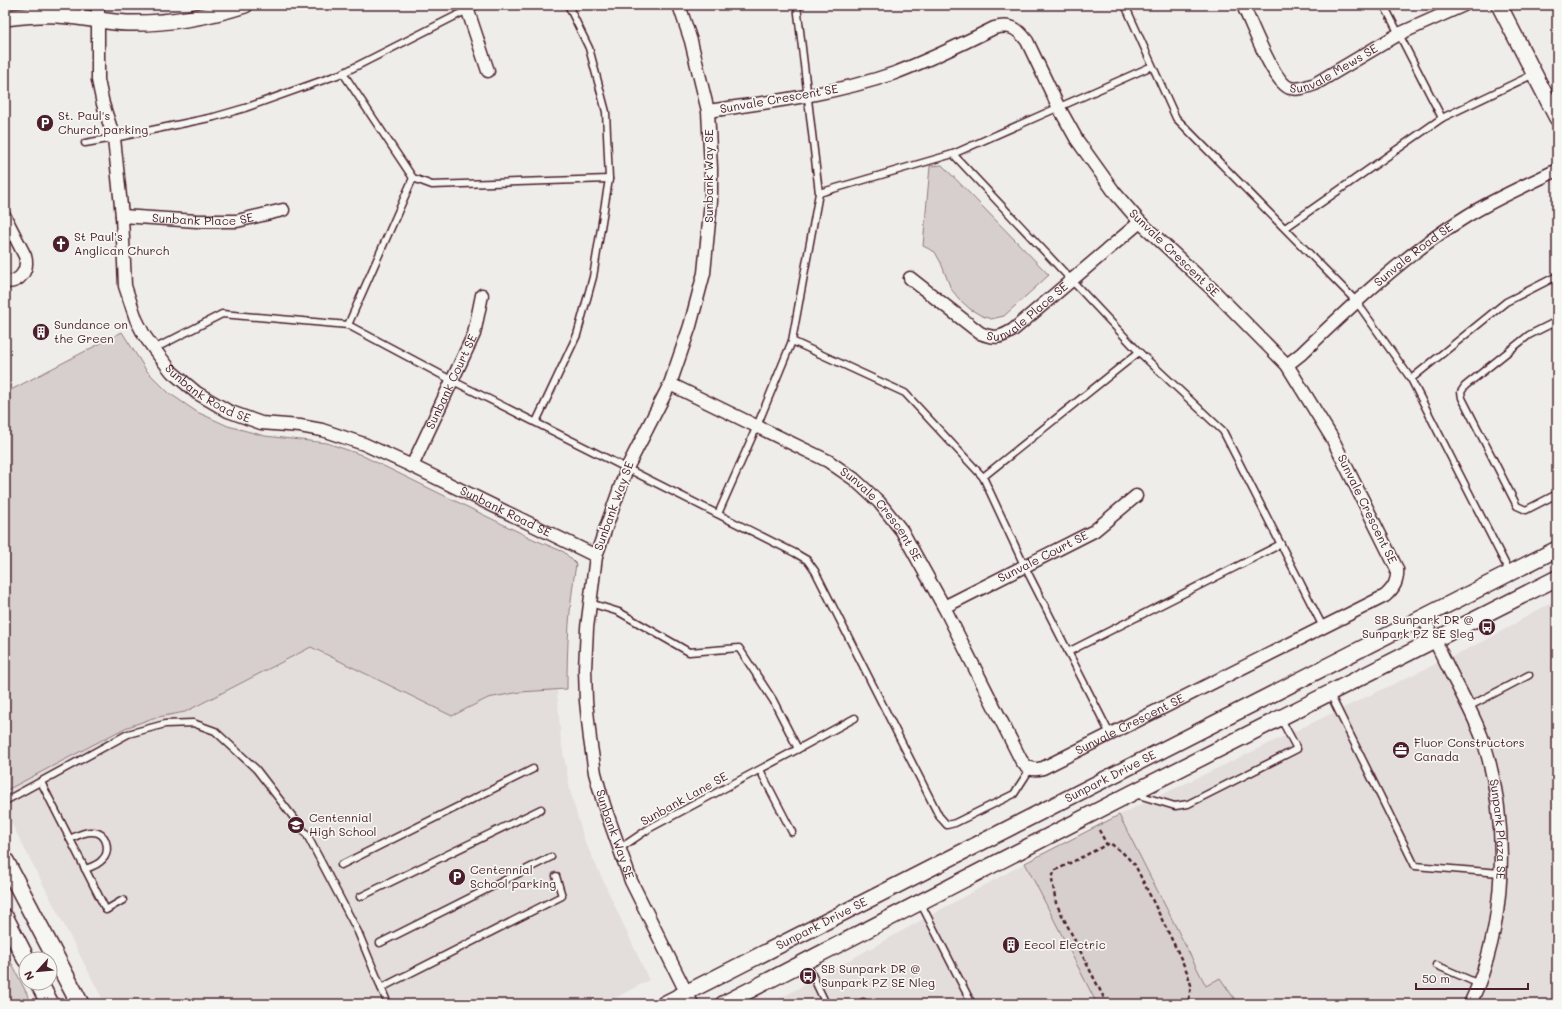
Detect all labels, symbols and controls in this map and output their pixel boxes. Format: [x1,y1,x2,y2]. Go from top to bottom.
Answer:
street label: Sunvale Mews SE [1289,39,1380,96]
street label: Sunvale Crescent SE [718,80,839,116]
place label: St. Paul's Church parking [58,107,148,137]
parking icon: St. Paul's Church parking [35,113,55,133]
street label: Sunbank Way SE [700,129,716,223]
street label: Sunvale Crescent SE [1126,205,1223,300]
street label: Sunbank Place SE [152,208,255,228]
street label: Sunvale Road SE [1370,218,1456,290]
place label: St Paul's Anglican Church [74,228,170,258]
church icon: St Paul's Anglican Church [51,234,71,254]
street label: Sunvale Place SE [985,278,1071,344]
place label: Sundance on the Green [54,316,128,346]
building icon: Sundance on the Green [31,322,51,342]
street label: Sunbank Court SE [421,331,480,431]
street label: Sunbank Road SE [162,361,253,426]
street label: Sunvale Crescent SE [1334,451,1401,566]
street label: Sunbank Way SE [590,459,637,552]
street label: Sunvale Crescent SE [837,463,926,564]
street label: Sunbank Road SE [458,482,554,540]
street label: Sunvale Court SE [995,526,1091,586]
place label: SB Sunpark DR @ Sunpark PZ SE Sleg [1362,611,1474,641]
bus stop icon: SB Sunpark DR @ Sunpark PZ SE Sleg [1477,617,1497,637]
street label: Sunvale Crescent SE [1072,689,1187,758]
place label: Fluor Constructors Canada [1414,734,1525,764]
office icon: Fluor Constructors Canada [1391,740,1411,760]
street label: Sunpark Drive SE [1062,746,1158,806]
street label: Sunbank Lane SE [637,767,730,829]
street label: Sunpark Plaza SE [1486,778,1510,880]
street label: Sunbank Way SE [593,788,639,881]
place label: Centennial High School [309,809,377,839]
school or university icon: Centennial High School [286,815,306,835]
place label: Centennial School parking [470,861,556,891]
parking icon: Centennial School parking [447,867,467,887]
street label: Sunpark Drive SE [773,893,870,953]
building icon: Eecol Electric [1001,935,1021,955]
place label: Eecol Electric [1024,936,1106,952]
north arrow [18,951,58,991]
place label: SB Sunpark DR @ Sunpark PZ SE Nleg [821,960,935,990]
scale bar [1416,965,1528,991]
bus stop icon: SB Sunpark DR @ Sunpark PZ SE Nleg [798,966,818,986]
text: N [20,969,37,983]
text: 50 m [1422,970,1450,986]

